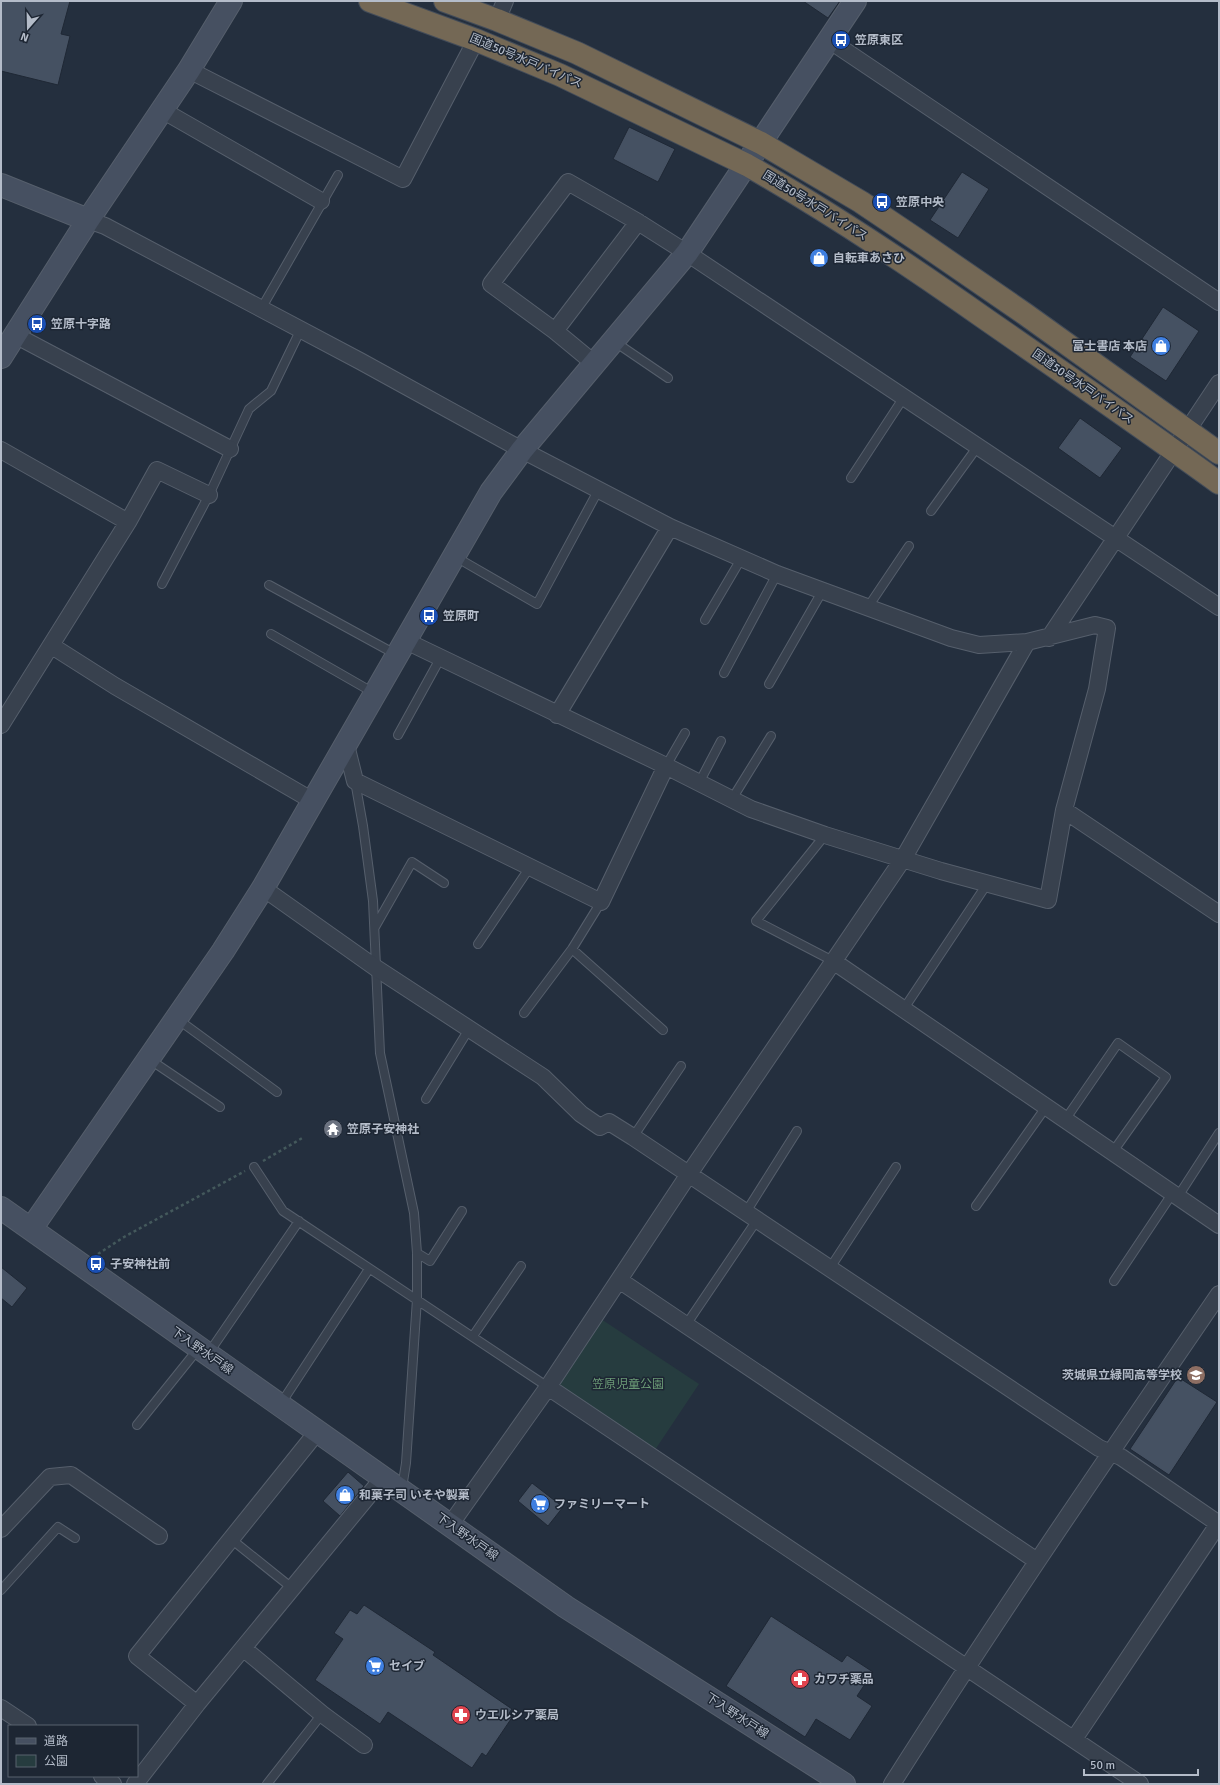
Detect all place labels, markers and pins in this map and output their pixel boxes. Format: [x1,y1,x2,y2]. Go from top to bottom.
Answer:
bus stop icon: 笠原東区 [830,29,852,51]
place label: 笠原東区 [854,33,903,48]
bus stop icon: 笠原中央 [871,191,893,213]
place label: 笠原中央 [895,195,944,210]
shop icon: 自転車あさひ [808,247,830,269]
place label: 自転車あさひ [833,251,905,266]
bus stop icon: 笠原十字路 [26,313,48,335]
place label: 笠原十字路 [50,317,111,332]
shop icon: 富士書店 本店 [1150,335,1172,357]
place label: 富士書店 本店 [1072,339,1147,354]
bus stop icon: 笠原町 [418,605,440,627]
place label: 笠原町 [442,609,479,624]
temple icon: 笠原子安神社 [322,1118,344,1140]
place label: 笠原子安神社 [346,1122,419,1137]
bus stop icon: 子安神社前 [85,1253,107,1275]
place label: 子安神社前 [110,1257,170,1272]
school or university icon: 茨城県立緑岡高等学校 [1185,1364,1207,1386]
place label: 茨城県立緑岡高等学校 [1062,1368,1182,1383]
shop icon: 和菓子司 いそや製菓 [334,1484,356,1506]
place label: 和菓子司 いそや製菓 [359,1488,470,1503]
supermarket icon: ファミリーマート [529,1493,551,1515]
place label: ファミリーマート [554,1497,650,1512]
supermarket icon: セイブ [364,1655,386,1677]
place label: セイブ [389,1659,425,1674]
pharmacy icon: カワチ薬品 [789,1668,811,1690]
place label: カワチ薬品 [814,1672,874,1687]
pharmacy icon: ウエルシア薬局 [450,1704,472,1726]
place label: ウエルシア薬局 [475,1708,559,1723]

